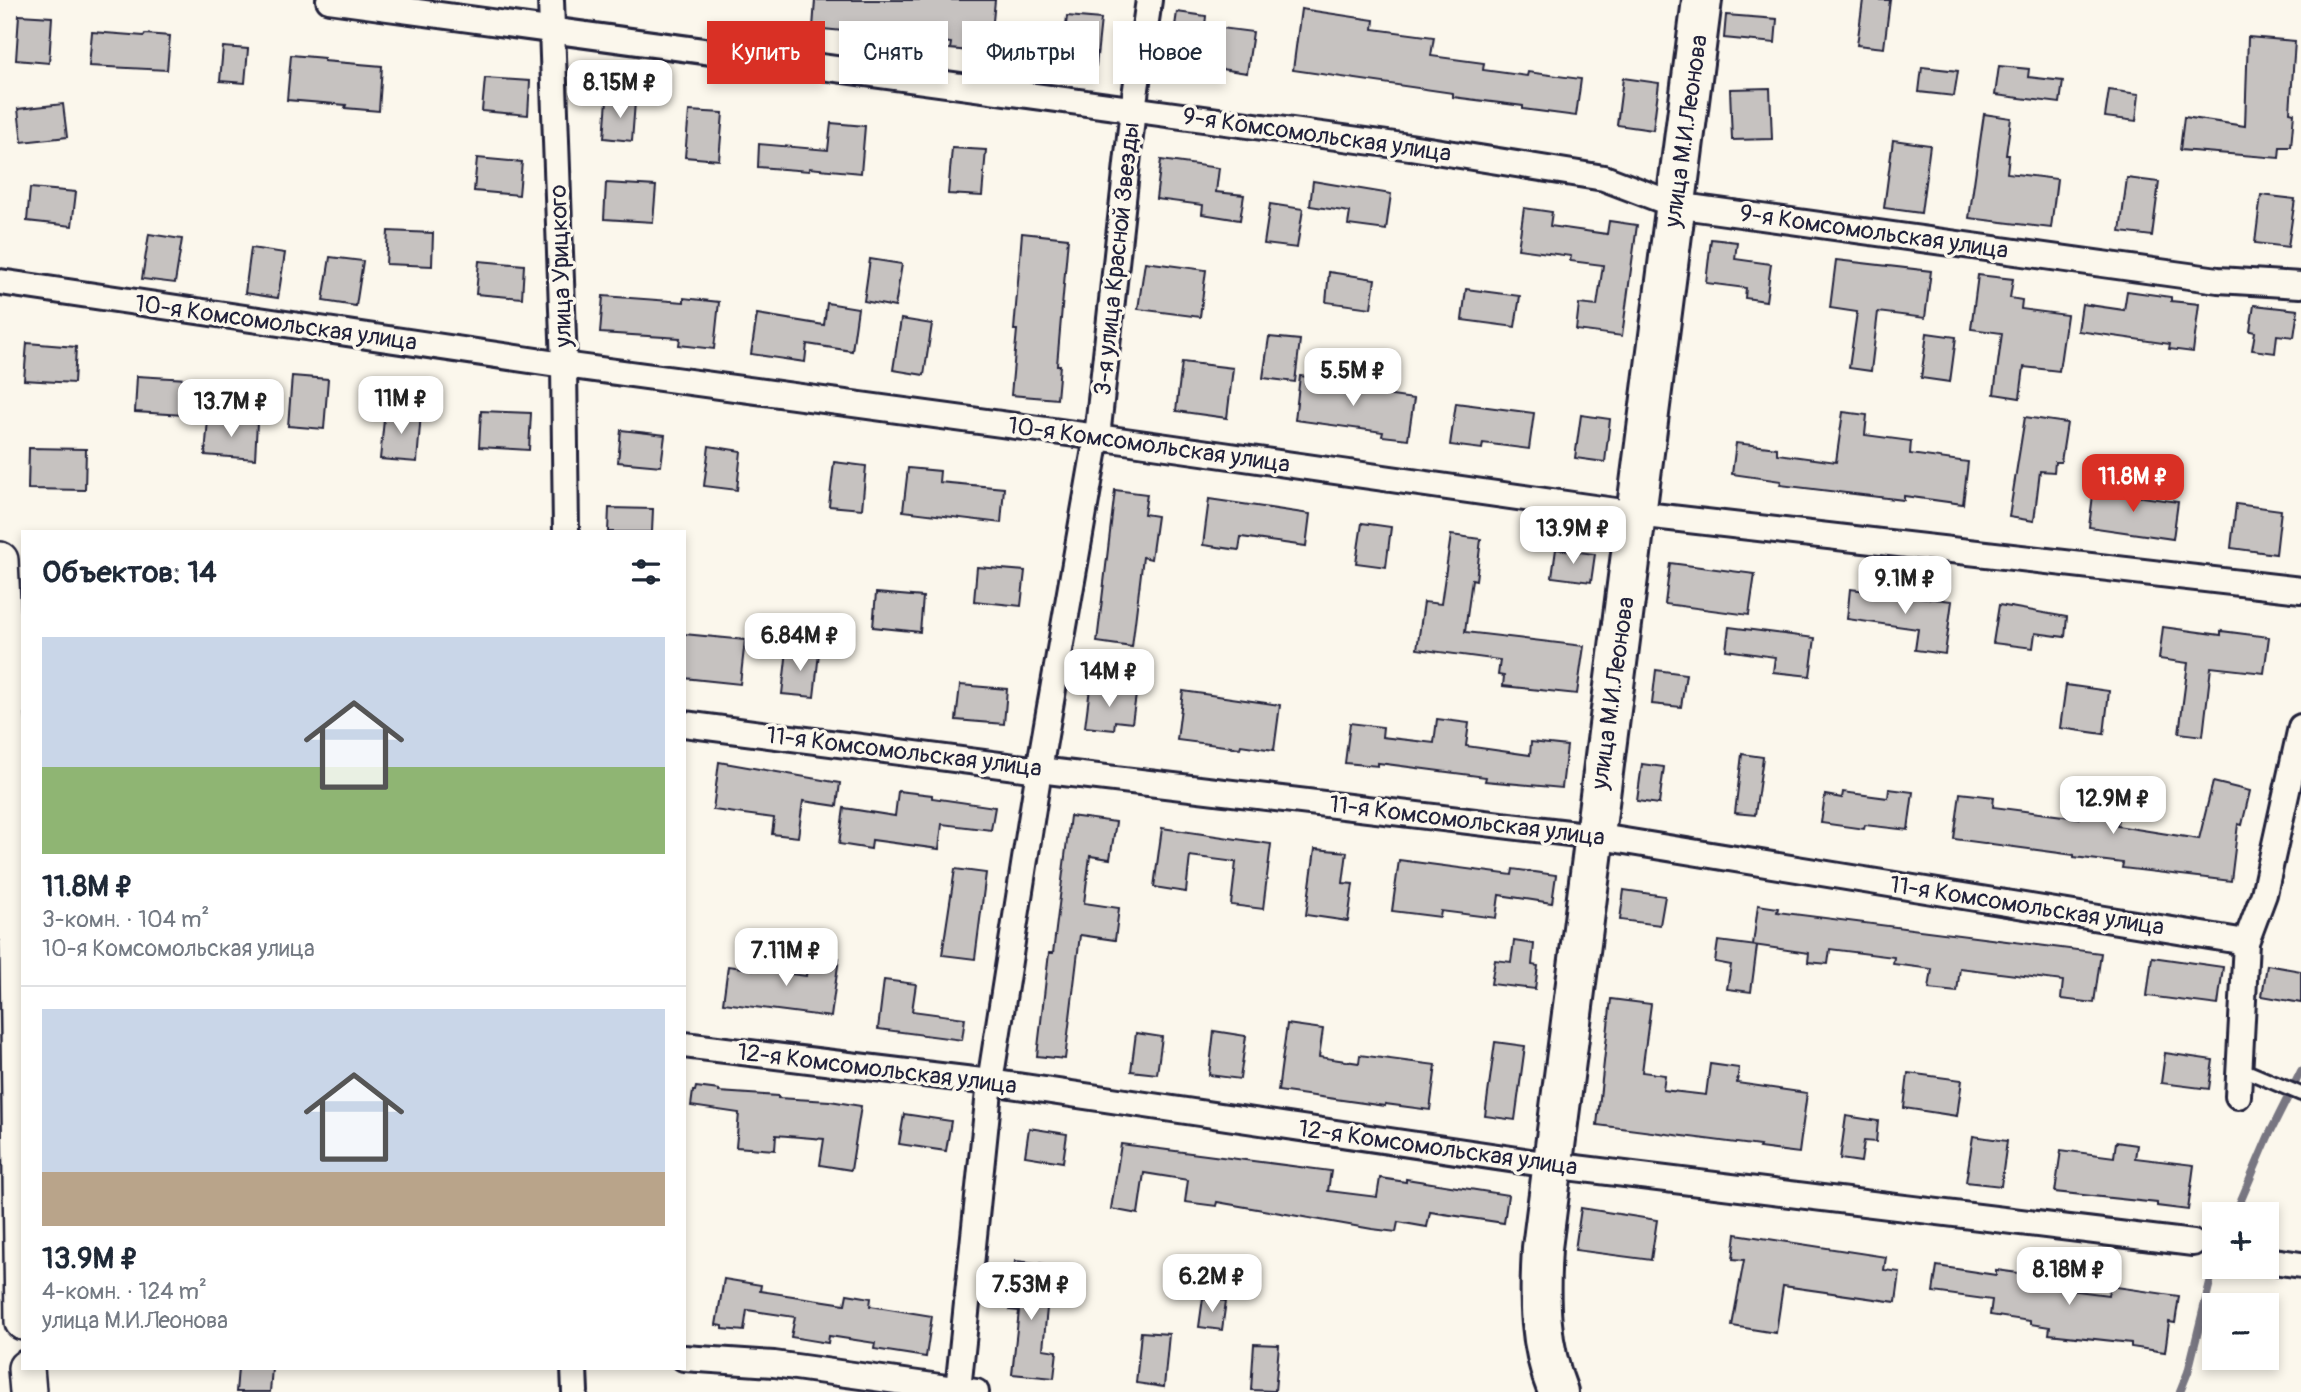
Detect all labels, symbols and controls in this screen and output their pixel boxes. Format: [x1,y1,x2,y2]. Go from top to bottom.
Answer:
chip: Купить [707,21,825,84]
chip: Снять [839,21,948,84]
chip: Фильтры [962,21,1099,84]
chip: Новое [1113,21,1226,84]
street label: улица М.И.Леонова [1658,33,1714,230]
pin: 8.15M ₽ [555,60,685,120]
text: 8.15M ₽ [583,68,657,97]
street label: 9-я Комсомольская улица [1181,102,1453,168]
street label: 3-я улица Красной Звезды [1088,121,1146,397]
street label: улица Урицкого [544,184,578,349]
street label: 9-я Комсомольская улица [1738,199,2010,265]
street label: 10-я Комсомольская улица [133,289,419,357]
pin: 5.5M ₽ [1296,348,1410,408]
text: 5.5M ₽ [1320,356,1386,385]
pin: 11M ₽ [352,376,450,436]
pin: 13.7M ₽ [166,380,296,439]
text: 11M ₽ [374,384,428,413]
text: 13.7M ₽ [194,387,268,416]
street label: 10-я Комсомольская улица [1006,411,1292,479]
pin: 11.8M ₽ [2068,454,2198,514]
text: 11.8M ₽ [2098,462,2168,491]
pin: 13.9M ₽ [1508,506,1638,566]
text: 13.9M ₽ [1536,514,1610,543]
icon: filters [627,553,665,591]
text: Объектов: 14 [42,554,217,591]
pin: 9.1M ₽ [1848,556,1962,616]
text: 9.1M ₽ [1874,564,1936,593]
street label: улица М.И.Леонова [1585,595,1641,792]
pin: 6.84M ₽ [735,614,865,673]
text: 6.84M ₽ [761,621,839,650]
pin: 14M ₽ [1060,650,1158,709]
text: 14M ₽ [1080,657,1138,686]
icon: home [291,682,417,808]
street label: 11-я Комсомольская улица [765,721,1043,783]
pin: 12.9M ₽ [2048,776,2178,836]
text: 12.9M ₽ [2076,784,2150,813]
street label: 11-я Комсомольская улица [1328,790,1606,852]
text: 11.8M ₽ [42,868,133,905]
street label: 11-я Комсомольская улица [1888,870,2166,942]
text: 3-комн. · 104 m² [42,905,209,934]
pin: 7.11M ₽ [721,928,851,988]
text: 10-я Комсомольская улица [42,934,315,963]
text: 7.11M ₽ [751,936,821,965]
street label: 12-я Комсомольская улица [736,1037,1018,1101]
icon: home [291,1054,417,1180]
street label: 12-я Комсомольская улица [1297,1114,1579,1182]
map controls [2202,1202,2279,1370]
button: + [2202,1202,2279,1279]
text: 13.9M ₽ [42,1240,139,1277]
pin: 8.18M ₽ [2004,1248,2134,1307]
pin: 6.2M ₽ [1155,1254,1269,1314]
text: 8.18M ₽ [2033,1255,2105,1284]
pin: 7.53M ₽ [966,1262,1096,1322]
text: 6.2M ₽ [1179,1262,1245,1291]
text: 7.53M ₽ [992,1270,1070,1299]
text: 4-комн. · 124 m² [42,1277,207,1306]
button: − [2202,1293,2279,1370]
text: улица М.И.Леонова [42,1306,228,1335]

